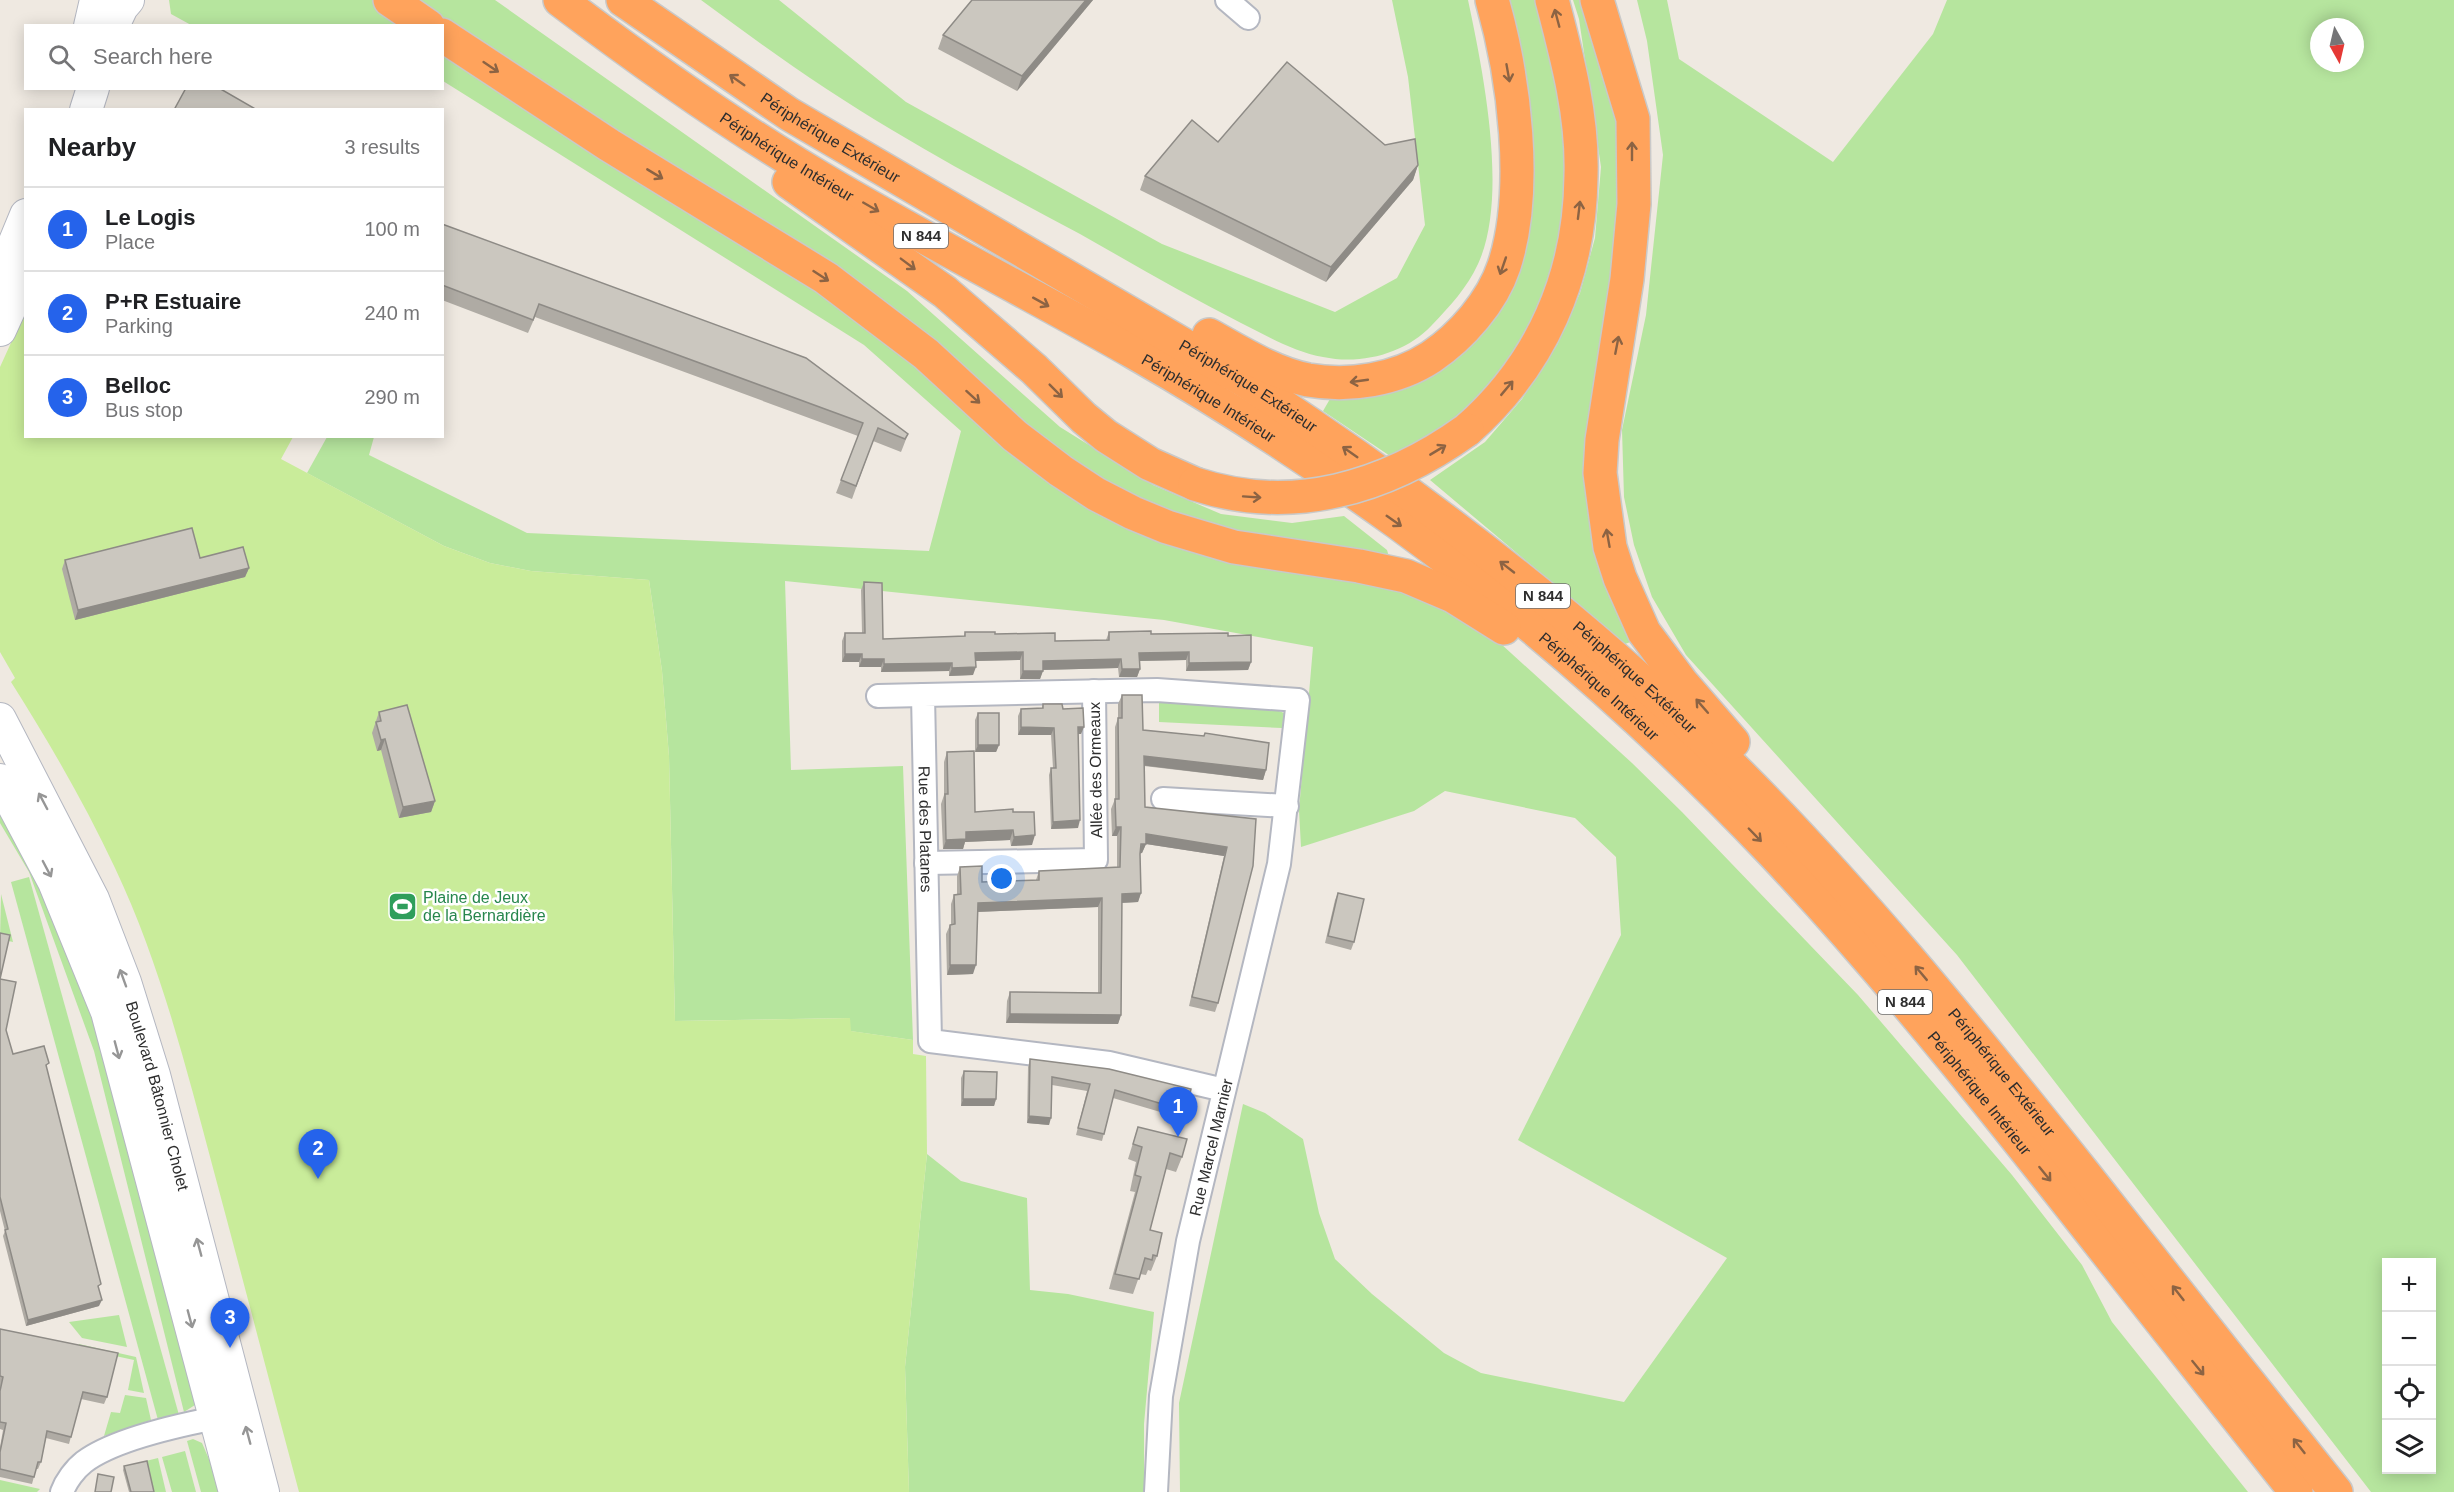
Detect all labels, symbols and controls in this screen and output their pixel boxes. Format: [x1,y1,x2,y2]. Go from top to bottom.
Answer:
one-way arrow [1550,9,1562,28]
north arrow [2310,18,2364,72]
search box [24,24,444,90]
icon: search [45,41,78,74]
text: Search here [93,44,213,69]
one-way arrow [482,62,499,74]
one-way arrow [1503,62,1514,82]
one-way arrow [729,74,746,86]
street label: Périphérique Extérieur [758,89,903,186]
street label: Périphérique Intérieur [717,109,857,205]
text: Nearby [48,132,136,162]
text: 3 results [344,136,420,158]
one-way arrow [1626,141,1638,161]
one-way arrow [646,168,663,180]
one-way arrow [1573,201,1584,221]
one-way arrow [862,202,879,214]
text: Le Logis [105,205,195,230]
text: 1 [62,218,73,240]
text: 100 m [364,218,420,240]
road number: N 844 [894,224,948,248]
text: Place [105,231,155,253]
one-way arrow [1496,256,1507,275]
one-way arrow [900,258,916,271]
one-way arrow [812,270,829,282]
text: P+R Estuaire [105,289,241,314]
one-way arrow [1032,297,1050,308]
text: 2 [62,302,73,324]
text: 240 m [364,302,420,324]
text: Parking [105,315,173,337]
one-way arrow [1612,335,1623,355]
street label: Périphérique Extérieur [1176,336,1321,436]
street label: Périphérique Intérieur [1139,351,1279,446]
text: Belloc [105,373,171,398]
one-way arrow [1349,376,1369,387]
one-way arrow [1501,380,1514,396]
one-way arrow [1049,383,1064,398]
text: 3 [62,386,73,408]
text: 290 m [364,386,420,408]
one-way arrow [965,390,980,404]
text: Bus stop [105,399,183,421]
one-way arrow [1429,443,1446,455]
one-way arrow [1343,446,1359,458]
one-way arrow [1241,491,1261,502]
one-way arrow [1385,514,1401,527]
one-way arrow [1602,529,1613,548]
one-way arrow [1500,561,1516,574]
road number: N 844 [1516,584,1570,608]
street label: Périphérique Extérieur [1570,618,1700,737]
street label: Périphérique Intérieur [1536,629,1663,744]
one-way arrow [1695,699,1709,714]
street label: Allée des Ormeaux [1086,702,1105,838]
street label: Rue des Platanes [915,766,935,893]
one-way arrow [37,792,48,810]
one-way arrow [1748,827,1762,842]
one-way arrow [42,859,53,877]
your location [987,864,1016,893]
place label: Plaine de Jeux de la Bernardière [423,889,546,924]
sports icon: Plaine de Jeux de la Bernardière [386,890,418,922]
one-way arrow [1914,966,1928,981]
one-way arrow [116,969,127,988]
road number: N 844 [1878,990,1932,1014]
street label: Boulevard Bâtonnier Cholet [123,999,192,1193]
street label: Périphérique Extérieur [1945,1005,2059,1140]
street label: Périphérique Intérieur [1924,1028,2035,1159]
one-way arrow [112,1040,124,1059]
street label: Rue Marcel Marnier [1186,1076,1236,1218]
pin: 1 [1158,1088,1198,1137]
pin: 2 [298,1130,338,1179]
one-way arrow [2039,1166,2052,1182]
one-way arrow [192,1238,204,1257]
map controls [2382,1258,2436,1474]
button: + [2382,1258,2436,1312]
one-way arrow [2172,1286,2185,1302]
pin: 3 [210,1298,250,1348]
one-way arrow [184,1310,196,1329]
button: − [2382,1312,2436,1366]
one-way arrow [2192,1360,2205,1376]
button: locate [2382,1366,2436,1420]
button: layers [2382,1420,2436,1474]
one-way arrow [242,1426,253,1445]
one-way arrow [2293,1438,2306,1454]

